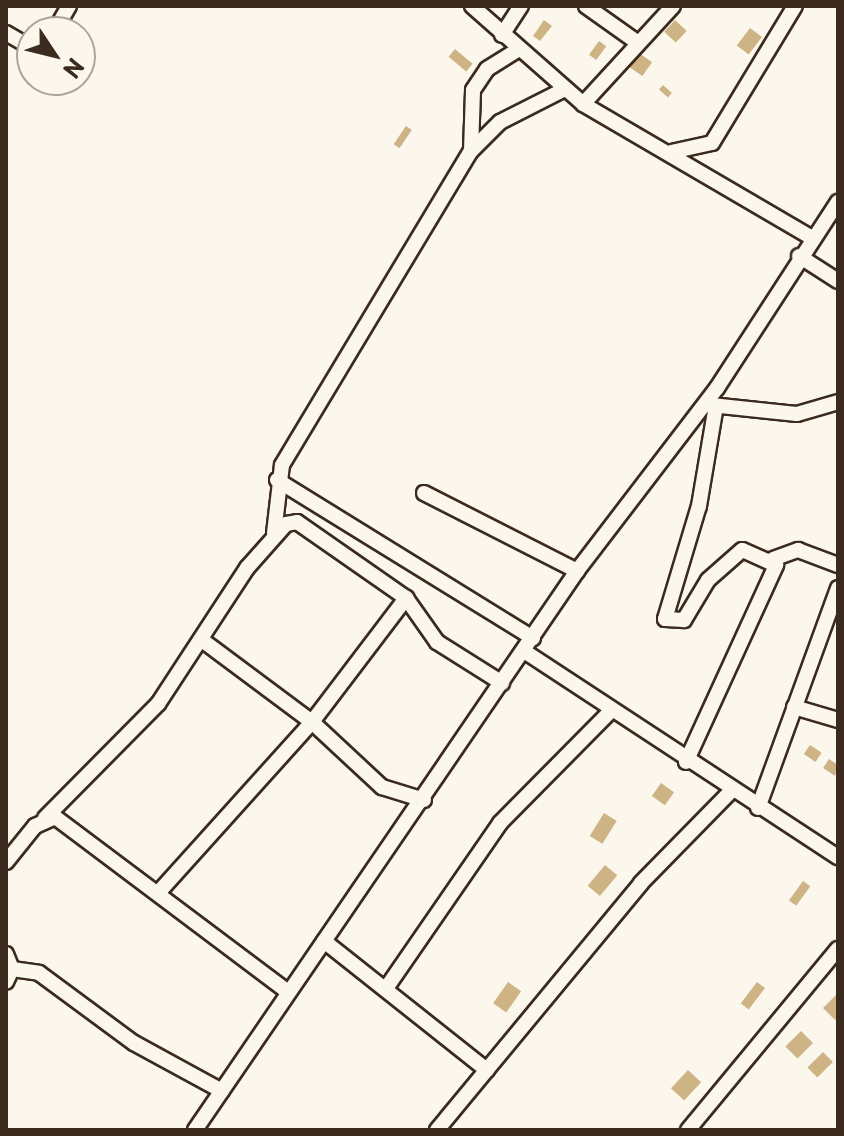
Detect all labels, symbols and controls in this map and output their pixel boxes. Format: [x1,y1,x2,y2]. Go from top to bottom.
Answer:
north arrow [16,16,96,96]
text: N [56,52,93,86]

